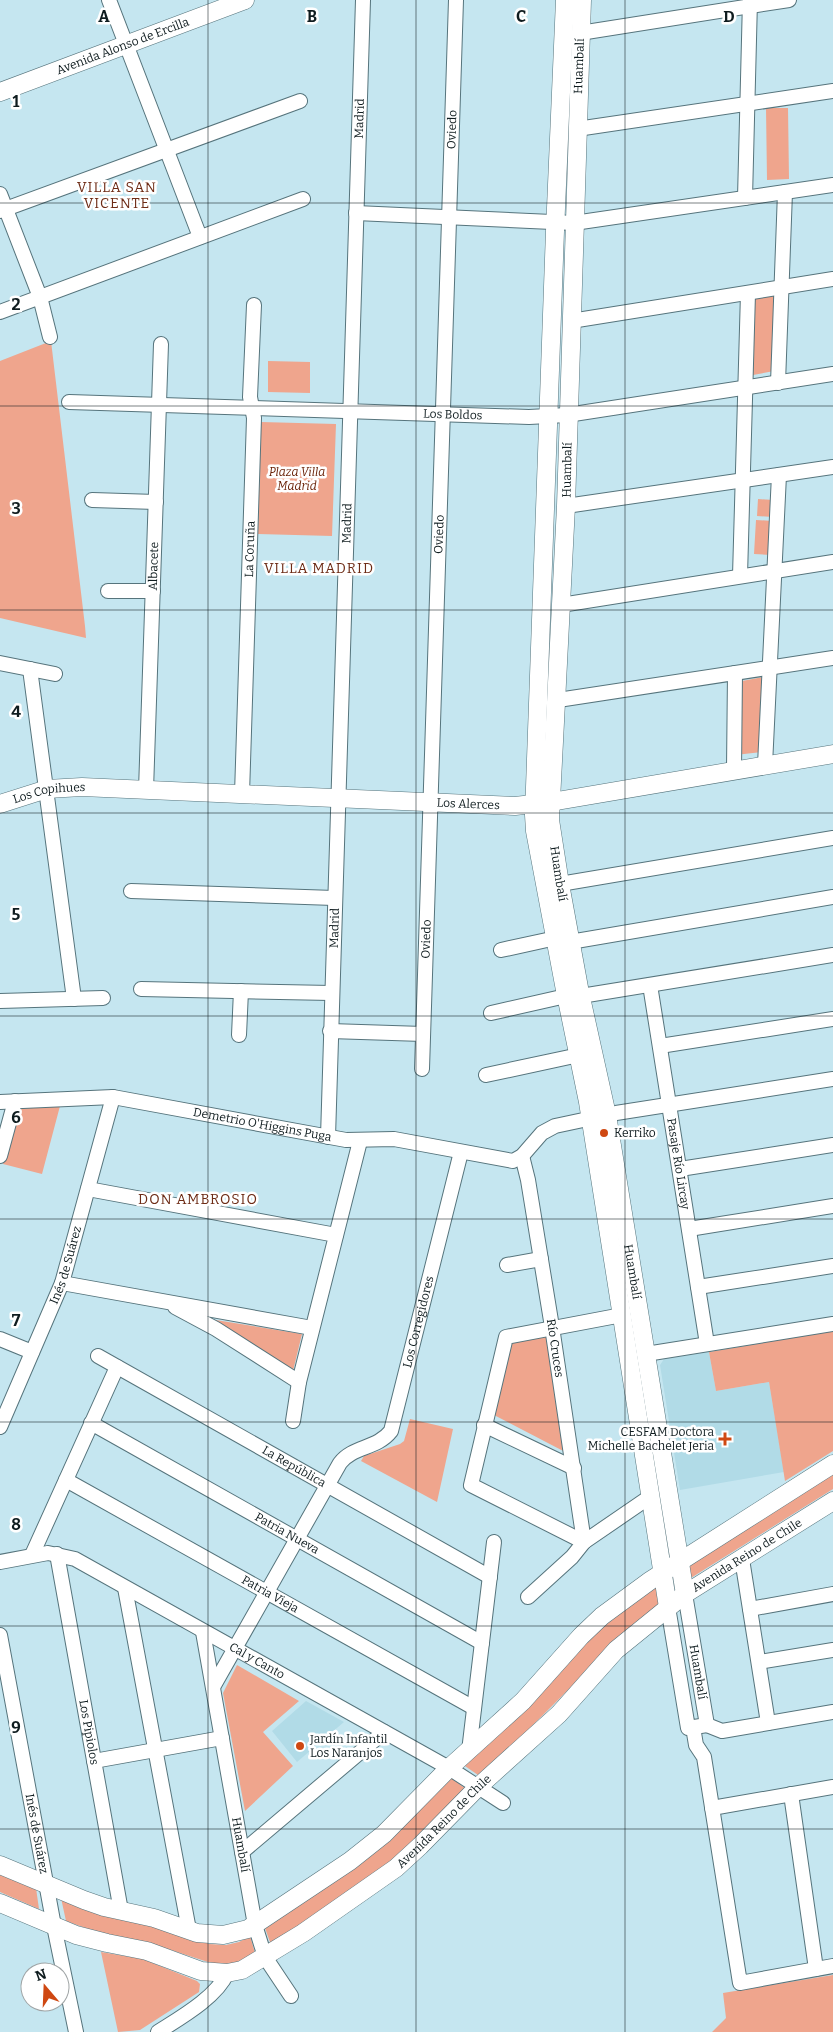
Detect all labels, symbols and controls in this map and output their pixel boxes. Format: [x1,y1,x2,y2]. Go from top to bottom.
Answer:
text: B [307,7,317,26]
text: C [516,7,526,26]
text: D [723,7,735,26]
street label: Avenida Alonso de Ercilla [55,14,191,78]
street label: Huambalí [571,38,587,94]
text: 1 [13,92,20,111]
street label: Madrid [352,98,367,139]
street label: Oviedo [444,110,460,149]
district label: VILLA SAN VICENTE [77,179,157,212]
text: 2 [11,295,21,314]
street label: Los Boldos [423,407,483,422]
street label: Huambalí [560,442,574,498]
park label: Plaza Villa Madrid [269,465,325,493]
text: 3 [11,499,21,518]
street label: Madrid [339,503,355,544]
street label: Oviedo [431,514,447,554]
street label: La Coruña [242,520,258,578]
street label: Albacete [146,542,161,591]
district label: VILLA MADRID [264,560,374,577]
text: 4 [11,702,21,721]
street label: Los Copihues [11,780,86,806]
street label: Los Alerces [436,796,500,812]
street label: Huambalí [547,845,570,903]
text: 5 [12,905,21,924]
street label: Madrid [327,908,342,948]
street label: Oviedo [419,919,434,959]
street label: Demetrio O'Higgins Puga [192,1105,333,1144]
text: 6 [11,1108,21,1127]
street label: Pasaje Río Lircay [664,1117,693,1211]
place label: Kerriko [614,1126,656,1140]
marker: Kerriko [598,1127,610,1139]
district label: DON AMBROSIO [138,1191,258,1208]
street label: Inés de Suárez [47,1224,84,1306]
street label: Huambalí [621,1243,644,1301]
street label: Los Corregidores [400,1274,437,1369]
text: 7 [12,1311,21,1330]
street label: Río Cruces [544,1318,566,1379]
place label: CESFAM Doctora Michelle Bachelet Jeria [588,1425,714,1453]
marker: CESFAM Doctora Michelle Bachelet Jeria [718,1432,732,1446]
street label: La República [260,1443,329,1490]
street label: Patria Nueva [253,1510,322,1557]
text: 8 [11,1515,21,1534]
street label: Avenida Reino de Chile [689,1515,804,1595]
street label: Patria Vieja [239,1573,302,1616]
street label: Cal y Canto [227,1640,287,1682]
street label: Huambalí [687,1643,710,1701]
street label: Los Pipiolos [76,1698,102,1766]
text: 9 [11,1718,21,1737]
place label: Jardín Infantil Los Naranjos [309,1732,388,1760]
marker: Jardín Infantil Los Naranjos [294,1740,306,1752]
street label: Avenida Reino de Chile [394,1772,494,1871]
street label: Inés de Suárez [23,1792,51,1875]
street label: Huambalí [229,1816,253,1874]
north arrow [20,1962,70,2012]
text: N [33,1965,49,1985]

